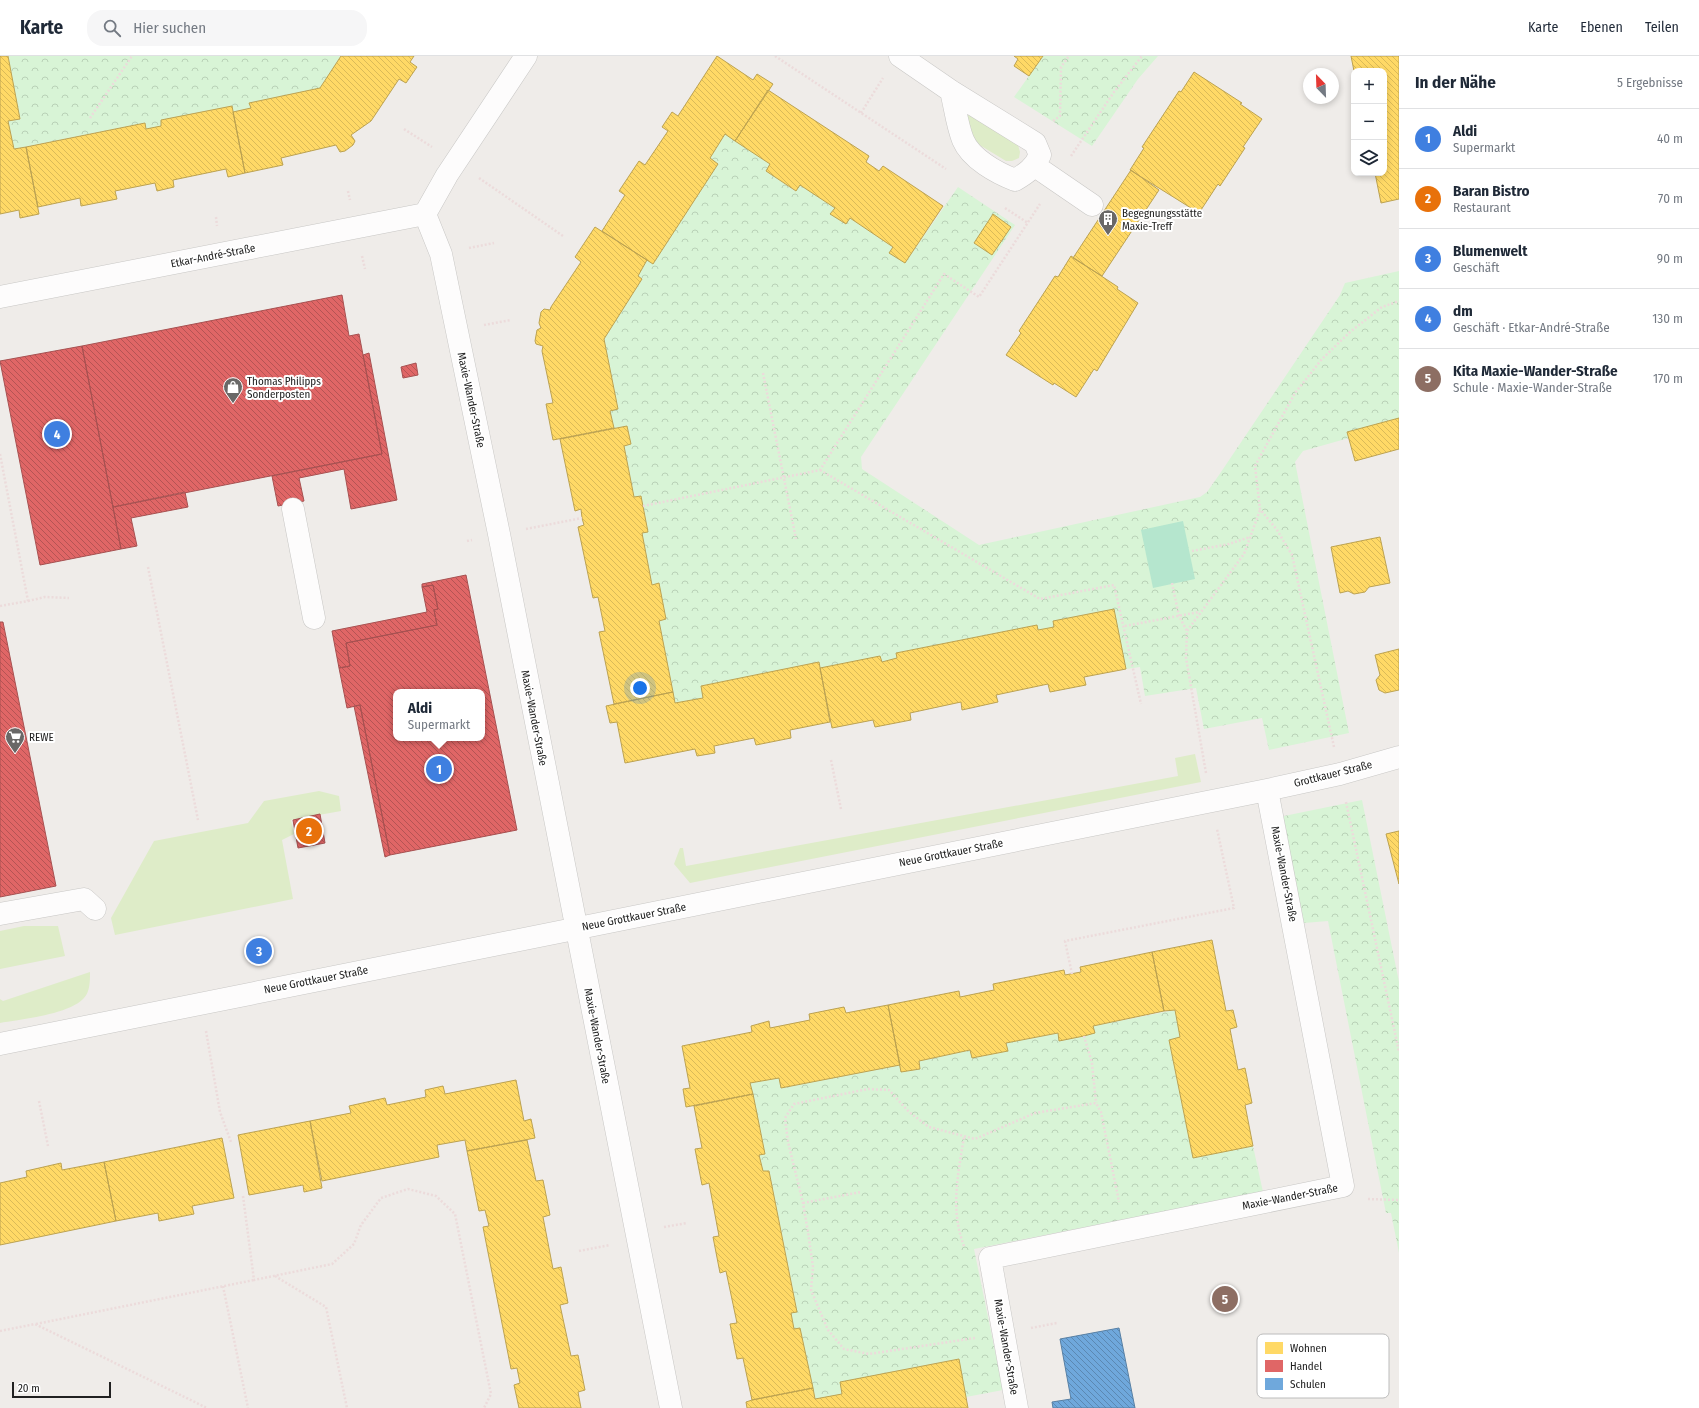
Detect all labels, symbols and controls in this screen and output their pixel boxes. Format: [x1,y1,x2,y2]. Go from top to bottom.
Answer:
search box [87,10,367,46]
text: Karte [20,16,63,39]
icon: search [101,17,123,39]
text: Hier suchen [133,19,206,37]
text: Karte [1528,19,1558,36]
text: Ebenen [1580,19,1623,36]
text: Teilen [1645,19,1679,36]
north arrow [1303,68,1339,104]
map controls [1351,68,1387,176]
button: + [1351,68,1387,104]
text: In der Nähe [1415,72,1496,93]
text: 5 Ergebnisse [1617,75,1683,90]
button: − [1351,104,1387,140]
text: Aldi [1453,122,1477,140]
text: 1 [1425,131,1431,146]
text: 40 m [1657,131,1683,146]
button: layers [1351,140,1387,176]
text: Supermarkt [1453,140,1515,155]
text: Baran Bistro [1453,182,1530,200]
text: 2 [1425,191,1431,206]
text: 70 m [1658,191,1683,206]
text: Restaurant [1453,200,1511,215]
place label: Begegnungsstätte Maxie-Treff [1122,207,1202,233]
building icon: Begegnungsstätte Maxie-Treff [1097,208,1119,236]
street label: Etkar-André-Straße [170,241,256,271]
text: Blumenwelt [1453,242,1527,260]
text: 3 [1425,251,1431,266]
text: 90 m [1657,251,1683,266]
text: Geschäft [1453,260,1499,275]
text: dm [1453,302,1473,320]
text: 4 [1425,311,1431,326]
text: 130 m [1652,311,1683,326]
text: Geschäft · Etkar-André-Straße [1453,320,1610,335]
street label: Maxie-Wander-Straße [455,351,487,449]
text: Kita Maxie-Wander-Straße [1453,362,1618,380]
text: 5 [1425,371,1431,386]
text: 170 m [1653,371,1683,386]
place label: Thomas Philipps Sonderposten [247,375,321,401]
shop icon: Thomas Philipps Sonderposten [222,376,244,404]
text: Schule · Maxie-Wander-Straße [1453,380,1612,395]
pin: 4 [44,419,70,449]
street label: Maxie-Wander-Straße [518,669,550,767]
your location [630,678,650,698]
popup [393,689,485,741]
text: Aldi [408,699,432,717]
text: Supermarkt [408,717,470,732]
supermarket icon: REWE [4,726,26,754]
place label: REWE [29,731,54,744]
pin: 1 [426,754,452,784]
street label: Grottkauer Straße [1293,758,1373,790]
pin: 2 [296,816,322,846]
street label: Maxie-Wander-Straße [1268,825,1300,923]
street label: Neue Grottkauer Straße [898,837,1004,869]
street label: Neue Grottkauer Straße [581,901,687,933]
pin: 3 [246,936,272,966]
street label: Neue Grottkauer Straße [263,964,369,996]
street label: Maxie-Wander-Straße [581,987,613,1085]
street label: Maxie-Wander-Straße [1241,1181,1339,1213]
pin: 5 [1212,1284,1238,1314]
street label: Maxie-Wander-Straße [991,1298,1021,1396]
legend [1257,1334,1389,1398]
text: Wohnen [1290,1342,1327,1355]
text: Handel [1290,1360,1322,1373]
text: Schulen [1290,1378,1326,1391]
scale bar [12,1380,111,1399]
text: 20 m [18,1382,40,1395]

